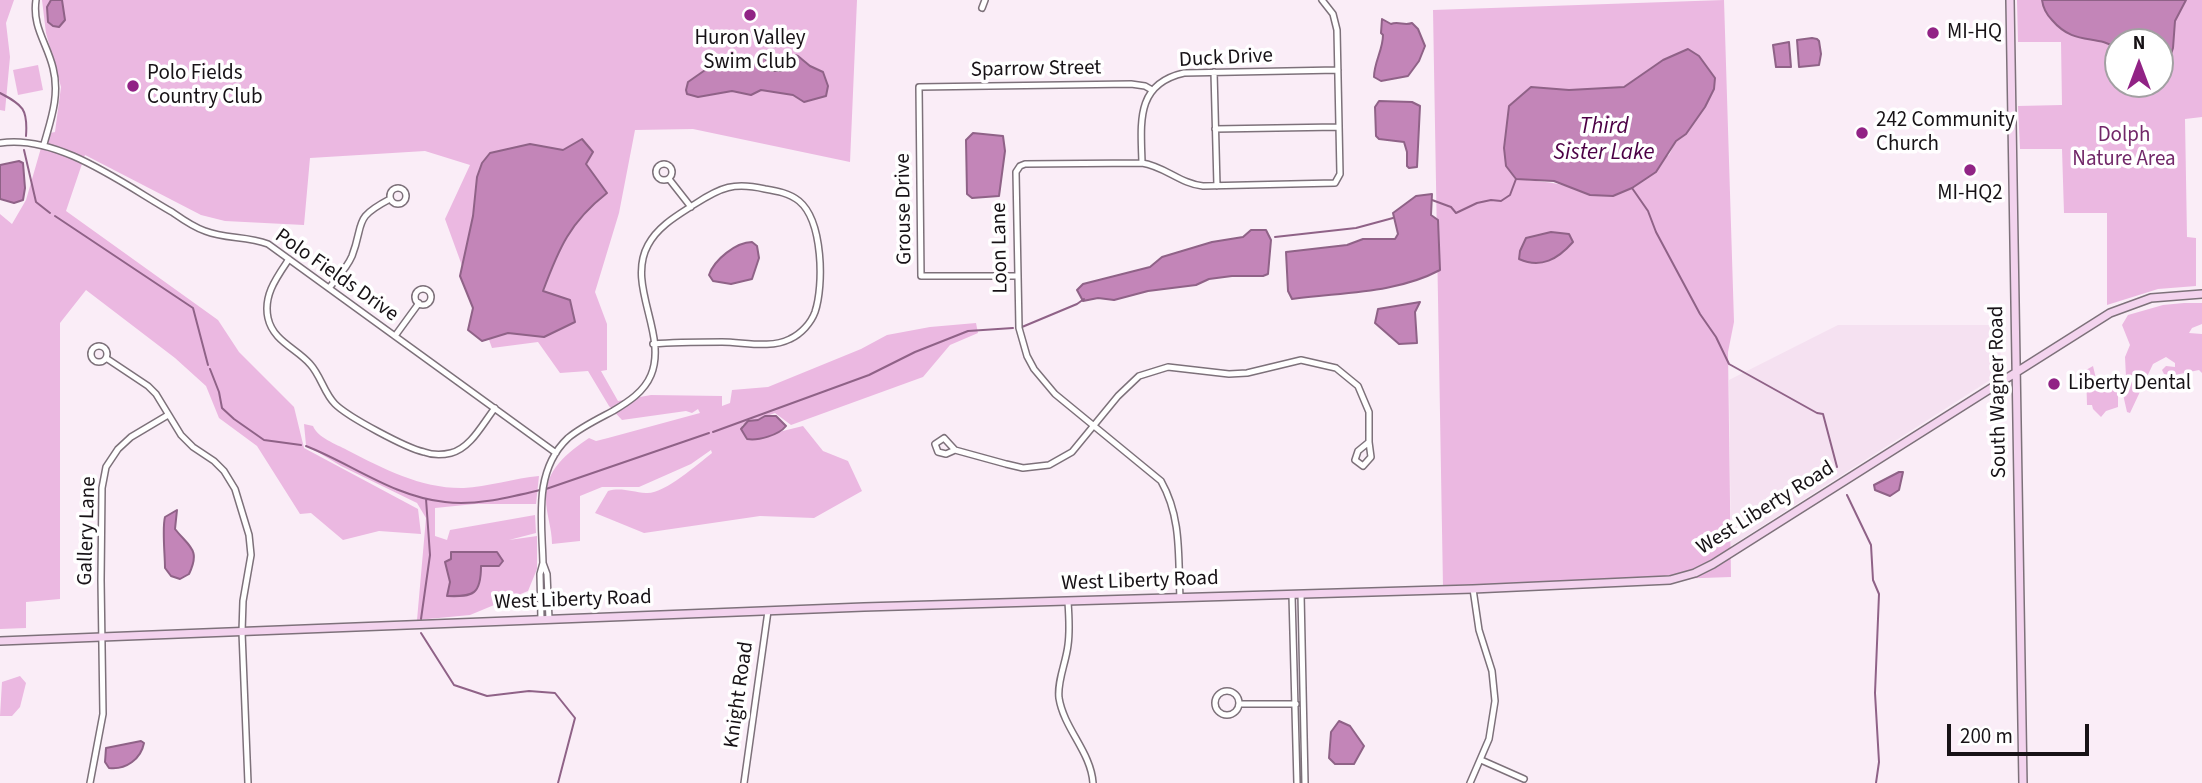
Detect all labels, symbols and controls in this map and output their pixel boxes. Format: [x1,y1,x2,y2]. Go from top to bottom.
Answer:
marker: Huron Valley Swim Club [742,7,758,23]
place label: MI-HQ [1947,20,2002,46]
marker: MI-HQ [1925,25,1941,41]
place label: Huron Valley Swim Club [694,26,806,76]
north arrow [2104,28,2174,98]
text: N [2133,30,2145,57]
street label: Duck Drive [1178,44,1274,74]
street label: Sparrow Street [970,56,1102,84]
place label: Polo Fields Country Club [147,61,263,111]
marker: Polo Fields Country Club [125,78,141,94]
place label: 242 Community Church [1876,108,2015,158]
water label: Third Sister Lake [1553,114,1655,168]
park label: Dolph Nature Area [2072,123,2176,173]
marker: 242 Community Church [1854,125,1870,141]
street label: Grouse Drive [891,153,919,265]
marker: MI-HQ2 [1962,162,1978,178]
place label: MI-HQ2 [1937,181,2003,207]
street label: Loon Lane [988,202,1014,294]
street label: Polo Fields Drive [269,224,403,328]
street label: South Wagner Road [1985,306,2013,478]
place label: Liberty Dental [2068,371,2191,397]
marker: Liberty Dental [2046,376,2062,392]
street label: West Liberty Road [1693,457,1839,561]
street label: Gallery Lane [74,476,102,586]
street label: West Liberty Road [1061,567,1219,597]
street label: West Liberty Road [494,586,652,616]
street label: Knight Road [720,640,760,750]
scale bar [1950,710,2092,754]
text: 200 m [1960,721,2013,751]

